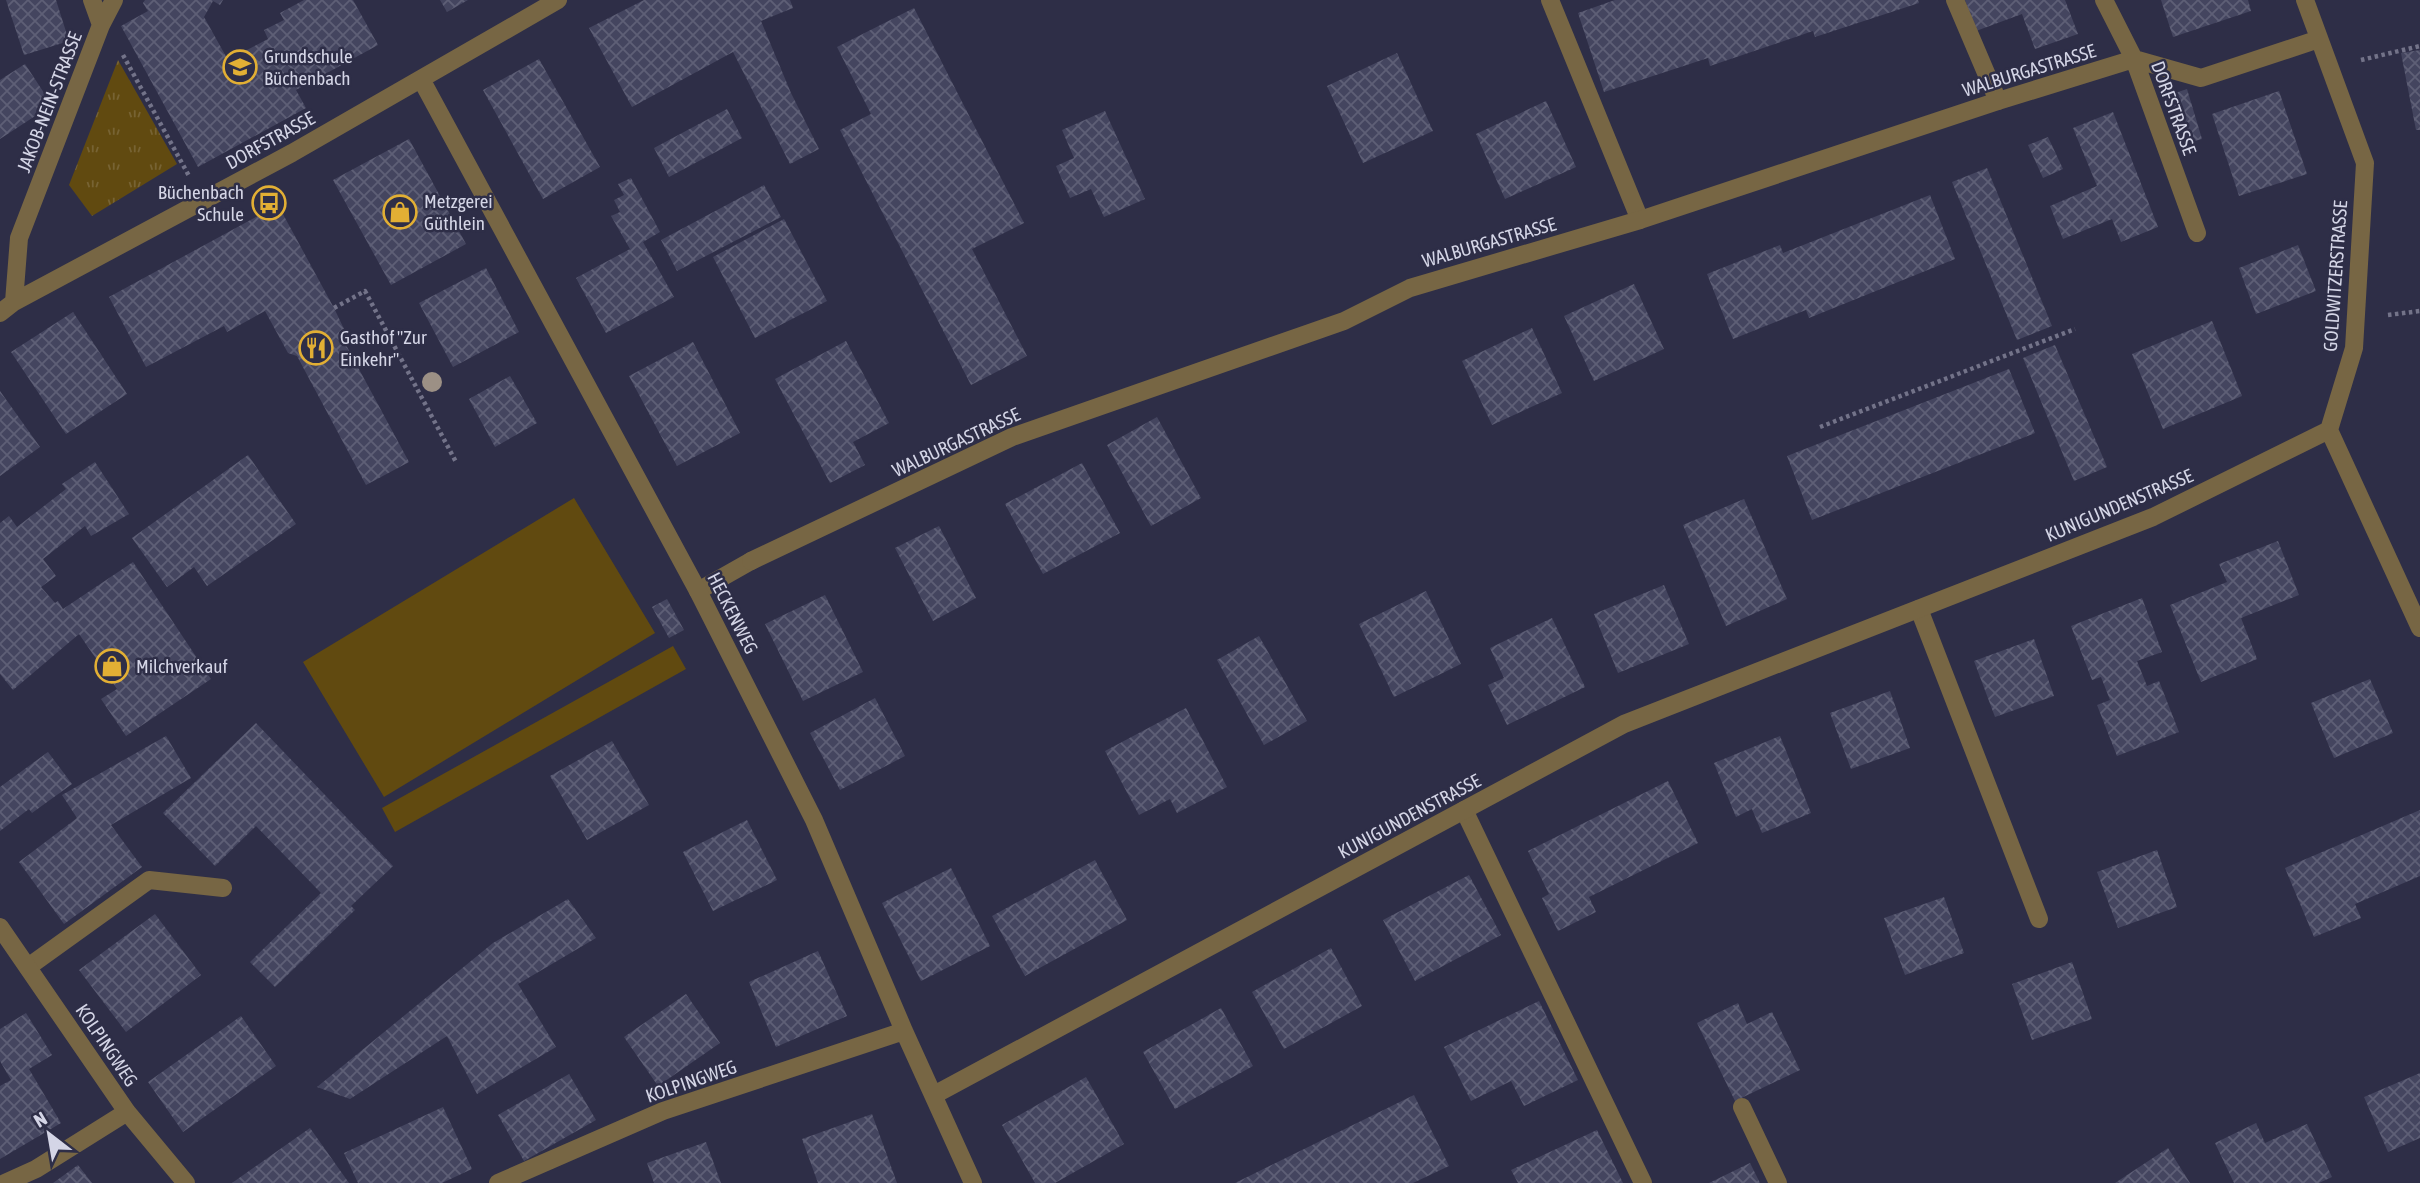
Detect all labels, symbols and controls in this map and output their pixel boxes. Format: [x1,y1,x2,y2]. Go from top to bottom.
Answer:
street label: JAKOB-NEIN-STRASSE [12,29,86,175]
street label: WALBURGASTRASSE [1960,39,2098,101]
place label: Grundschule Büchenbach [264,45,353,89]
school or university icon: Grundschule Büchenbach [221,48,259,86]
street label: DORFSTRASSE [2147,58,2201,158]
street label: DORFSTRASSE [222,107,318,173]
place label: Büchenbach Schule [158,181,244,225]
bus stop icon: Büchenbach Schule [250,184,288,222]
place label: Metzgerei Güthlein [424,190,493,234]
shop icon: Metzgerei Güthlein [381,193,419,231]
street label: GOLDWITZERSTRASSE [2319,200,2351,352]
street label: WALBURGASTRASSE [1420,212,1558,272]
place label: Gasthof "Zur Einkehr" [340,326,427,370]
restaurant icon: Gasthof "Zur Einkehr" [297,329,335,367]
street label: WALBURGASTRASSE [889,403,1023,481]
street label: KUNIGUNDENSTRASSE [2042,464,2196,546]
street label: HECKENWEG [703,569,763,657]
shop icon: Milchverkauf [93,647,131,685]
place label: Milchverkauf [136,655,228,677]
street label: KUNIGUNDENSTRASSE [1334,769,1484,863]
street label: KOLPINGWEG [71,1000,143,1090]
street label: KOLPINGWEG [643,1055,739,1107]
north arrow [14,1099,84,1169]
text: N [30,1107,51,1132]

